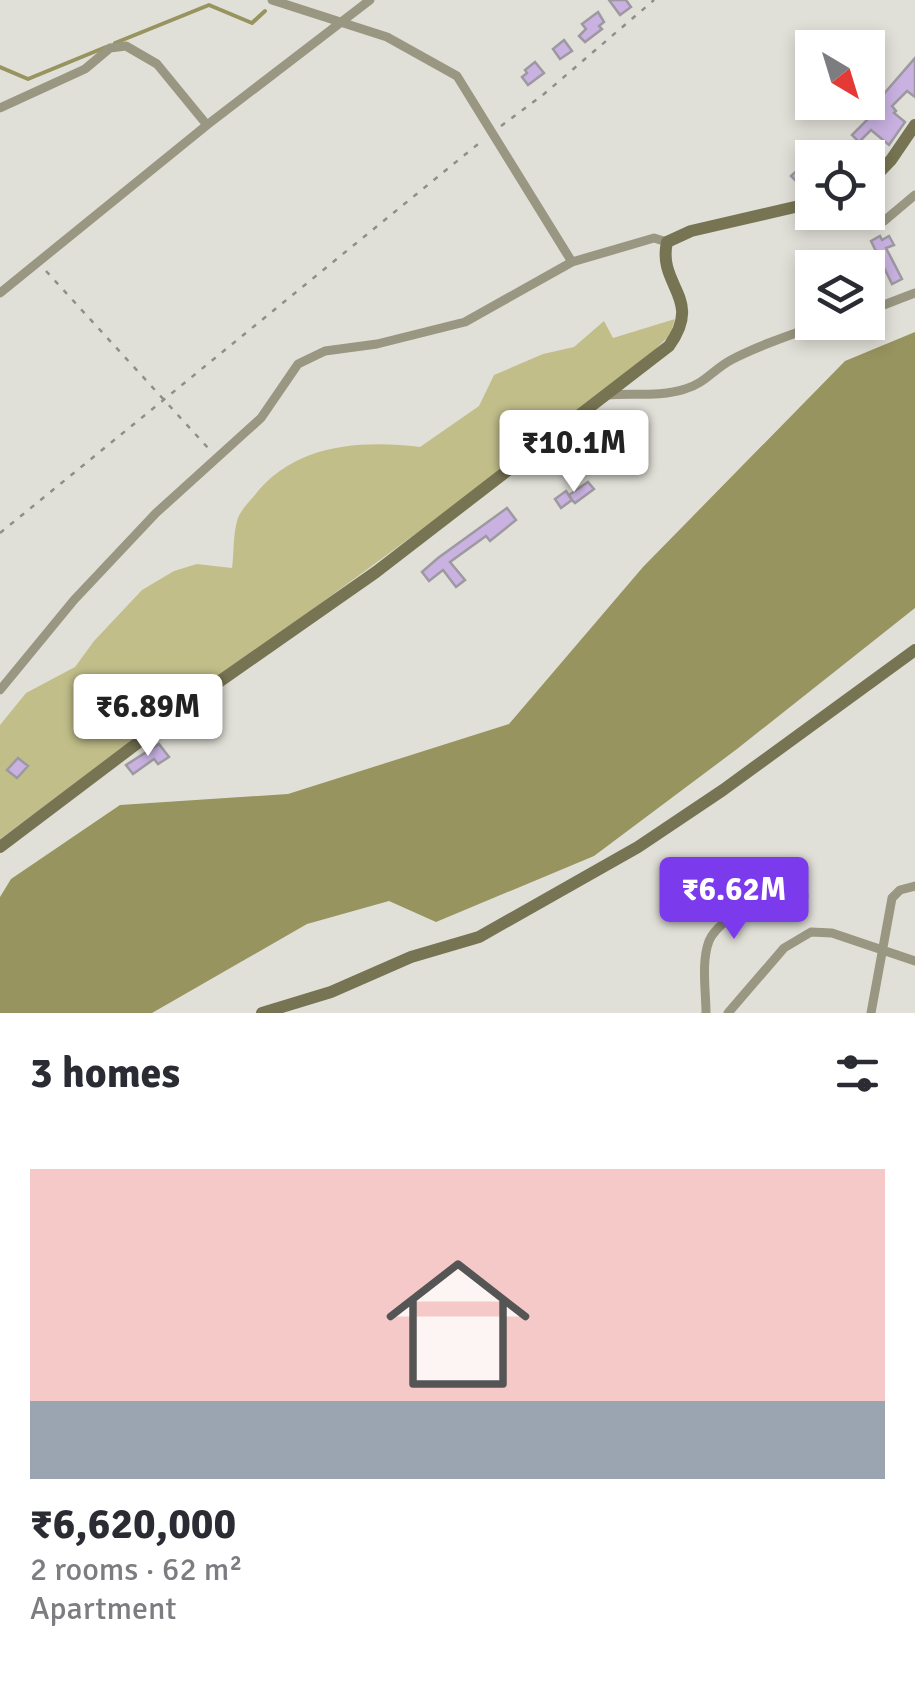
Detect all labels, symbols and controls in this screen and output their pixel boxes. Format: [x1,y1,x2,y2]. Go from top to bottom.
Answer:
north arrow [795,30,885,120]
map controls [795,30,885,340]
button: locate [795,140,885,230]
button: layers [795,250,885,340]
pin: ₹10.1M [493,410,655,495]
text: ₹10.1M [522,423,626,462]
pin: ₹6.89M [67,674,229,759]
text: ₹6.89M [96,687,200,726]
pin: ₹6.62M [653,857,815,942]
text: ₹6.62M [682,870,786,909]
icon: filters [830,1046,885,1101]
text: 3 homes [30,1048,180,1099]
icon: home [368,1234,548,1414]
text: ₹6,620,000 [30,1499,236,1550]
text: 2 rooms · 62 m² [30,1550,243,1589]
text: Apartment [30,1589,177,1628]

